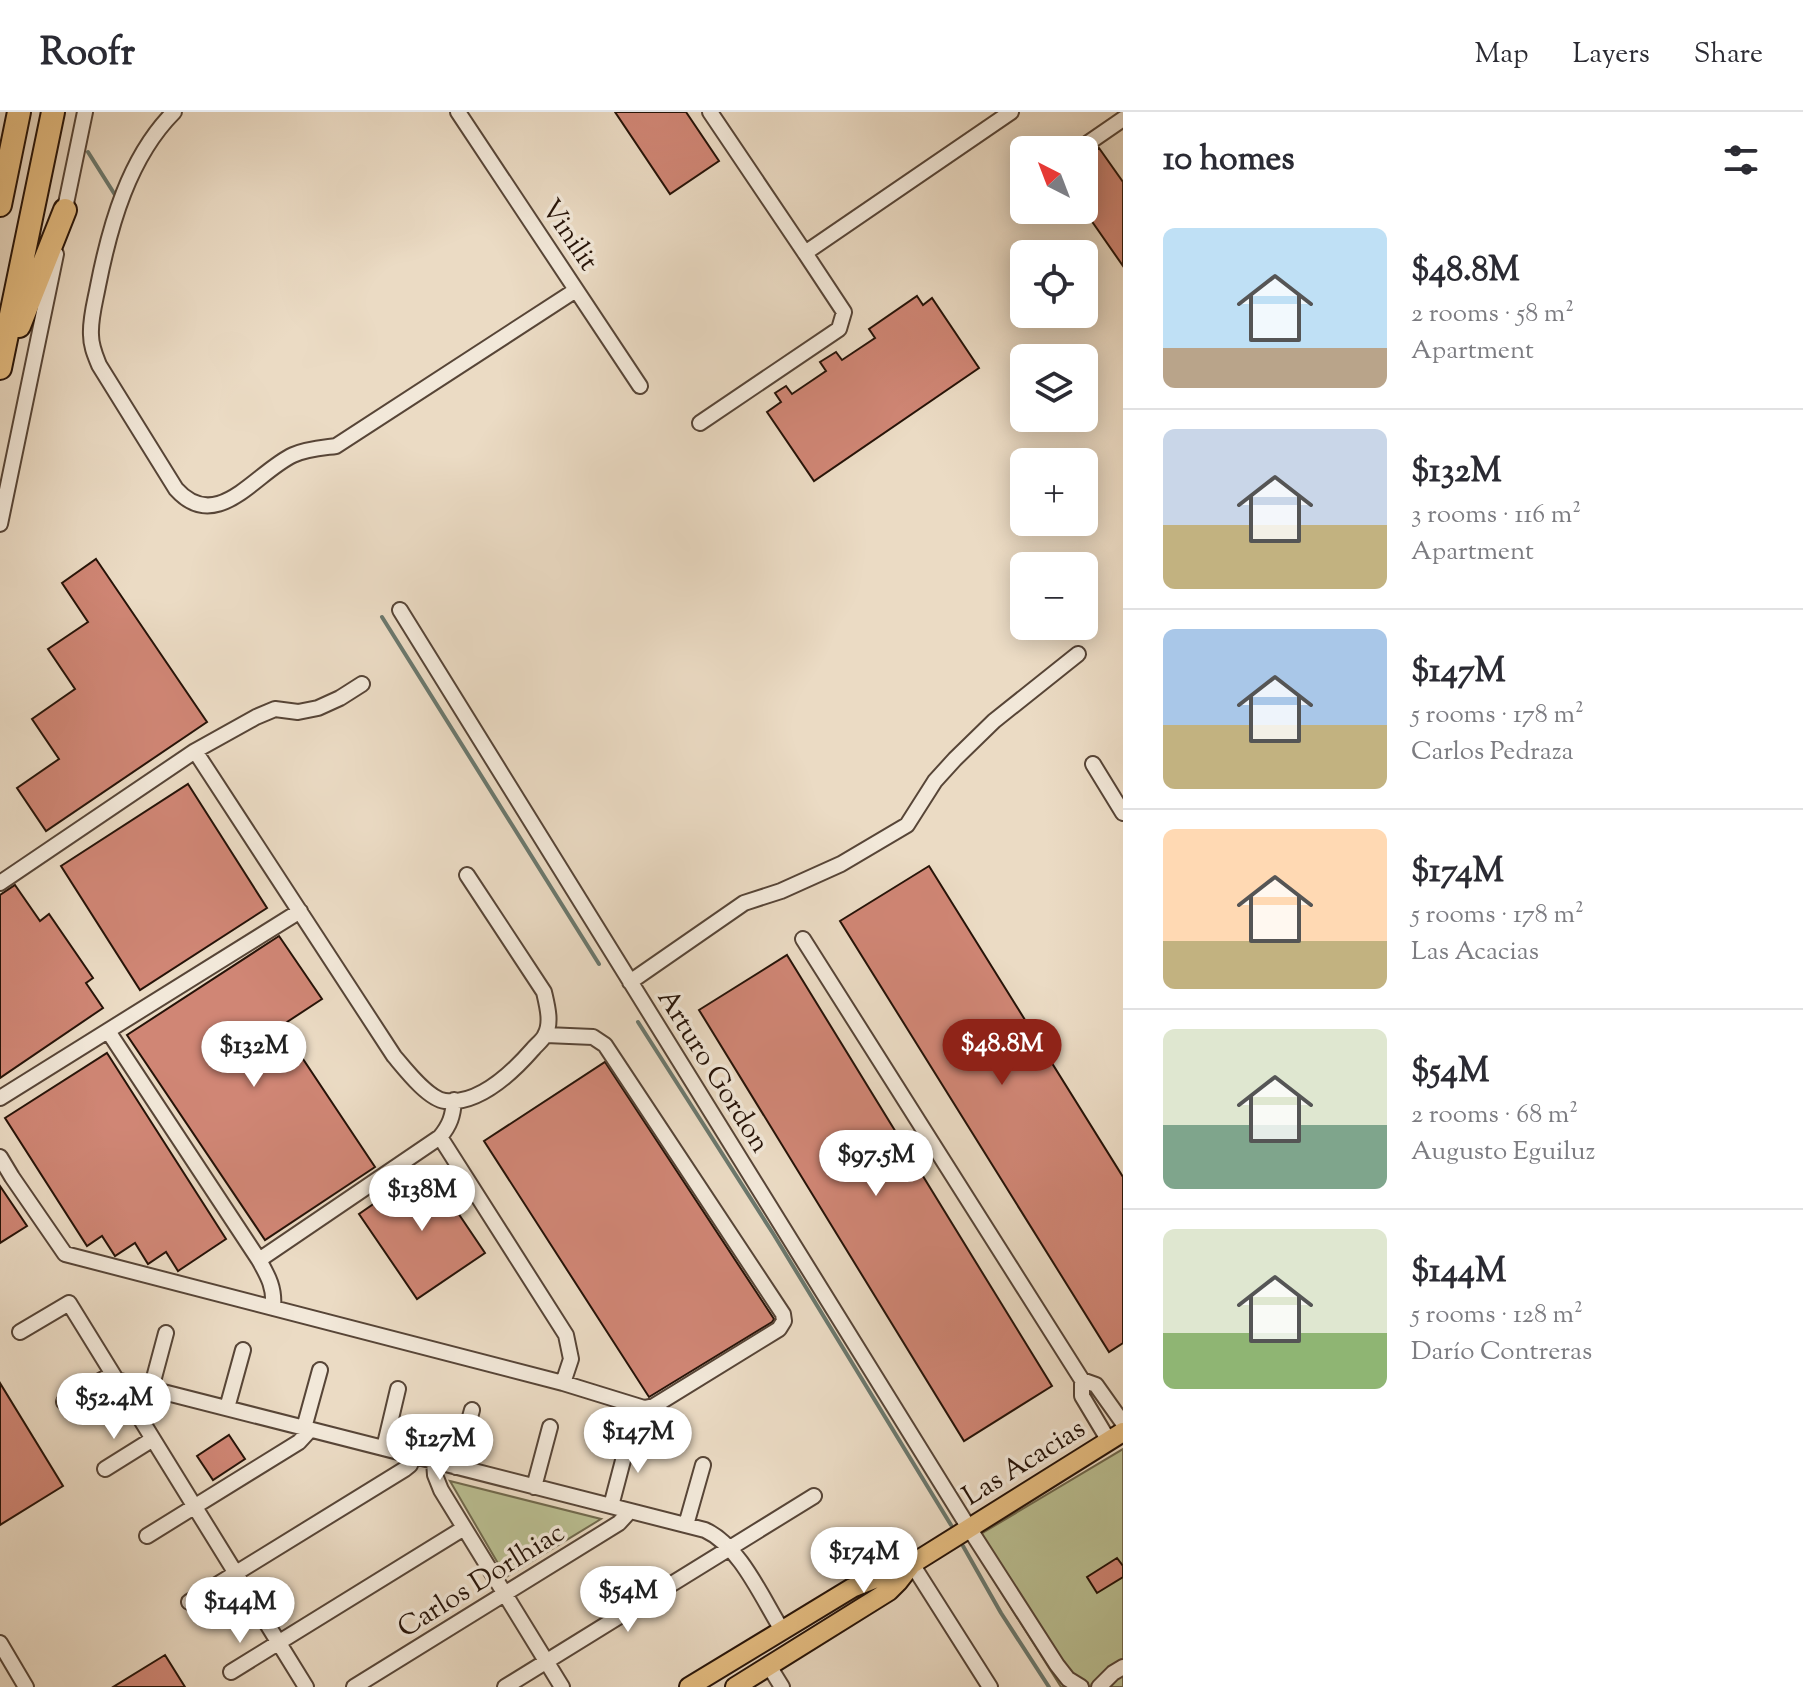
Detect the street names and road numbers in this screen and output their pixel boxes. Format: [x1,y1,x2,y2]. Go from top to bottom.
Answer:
street label: Vinilit [530,192,607,280]
street label: Arturo Gordon [646,982,779,1161]
street label: Las Acacias [956,1410,1094,1517]
street label: Carlos Dorlhiac [390,1514,573,1649]

